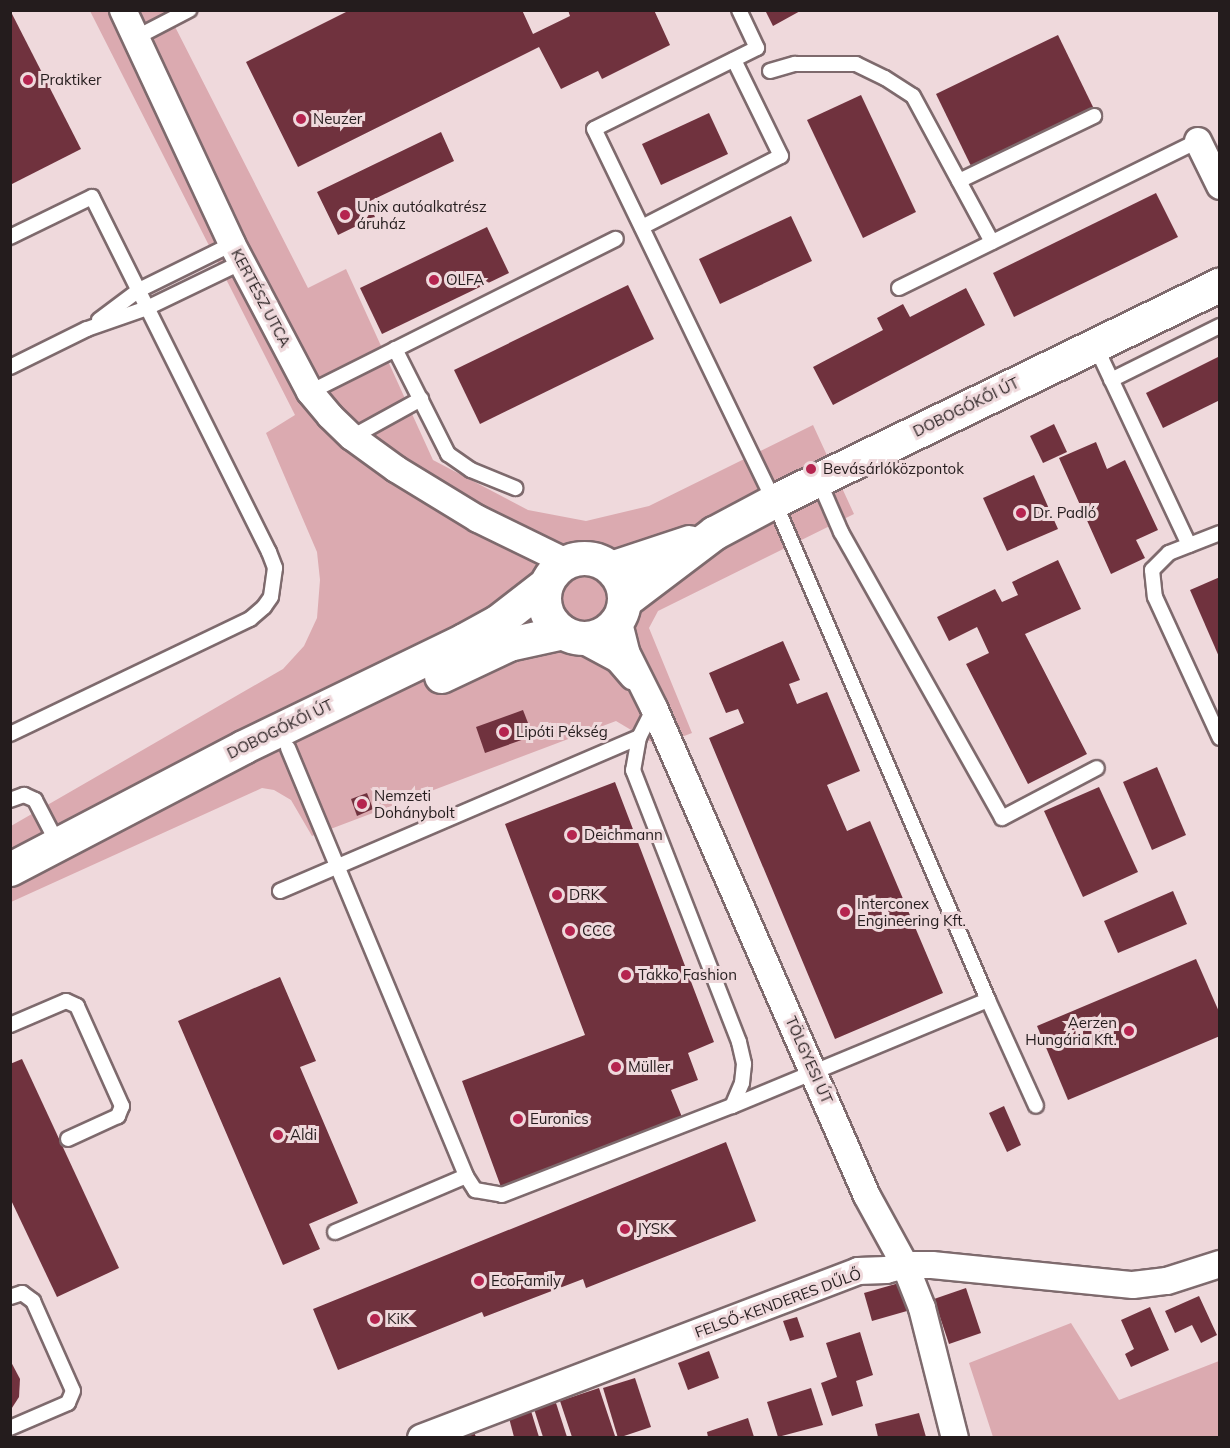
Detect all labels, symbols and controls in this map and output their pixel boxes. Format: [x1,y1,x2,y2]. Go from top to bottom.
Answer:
place label: Praktiker [40,71,101,89]
marker: Praktiker [21,73,35,87]
place label: Neuzer [313,110,362,128]
marker: Neuzer [294,112,308,126]
place label: Unix autóalkatrész áruház [357,197,487,232]
marker: Unix autóalkatrész áruház [338,208,352,222]
street label: KERTÉSZ UTCA [228,246,294,350]
place label: OLFA [446,271,484,289]
marker: OLFA [427,273,441,287]
street label: DOBOGÓKŐI ÚT [910,374,1022,440]
place label: Bevásárlóközpontok [823,460,964,478]
marker: Bevásárlóközpontok [804,462,818,476]
place label: Dr. Padló [1033,504,1096,522]
marker: Dr. Padló [1014,506,1028,520]
street label: DOBOGÓKŐI ÚT [224,696,336,762]
place label: Lipóti Pékség [516,723,608,741]
marker: Lipóti Pékség [497,725,511,739]
place label: Nemzeti Dohánybolt [374,786,455,821]
marker: Nemzeti Dohánybolt [355,797,369,811]
place label: Deichmann [584,826,663,844]
marker: Deichmann [565,828,579,842]
place label: DRK [569,886,600,904]
marker: DRK [550,888,564,902]
place label: Interconex Engineering Kft. [857,894,966,929]
marker: Interconex Engineering Kft. [838,905,852,919]
place label: CCC [582,922,612,940]
marker: CCC [563,924,577,938]
place label: Takko Fashion [638,966,737,984]
marker: Takko Fashion [619,968,633,982]
place label: Aerzen Hungária Kft. [1025,1013,1117,1048]
street label: TÖLGYESI ÚT [782,1014,836,1106]
marker: Aerzen Hungária Kft. [1122,1024,1136,1038]
place label: Müller [628,1058,670,1076]
marker: Müller [609,1060,623,1074]
place label: Euronics [530,1110,589,1128]
marker: Euronics [511,1112,525,1126]
place label: Aldi [290,1126,317,1144]
marker: Aldi [271,1128,285,1142]
place label: JYSK [637,1220,670,1238]
marker: JYSK [618,1222,632,1236]
street label: FELSŐ-KENDERES DŰLŐ [692,1264,864,1342]
place label: EcoFamily [491,1272,561,1290]
marker: EcoFamily [472,1274,486,1288]
place label: KiK [387,1310,410,1328]
marker: KiK [368,1312,382,1326]

